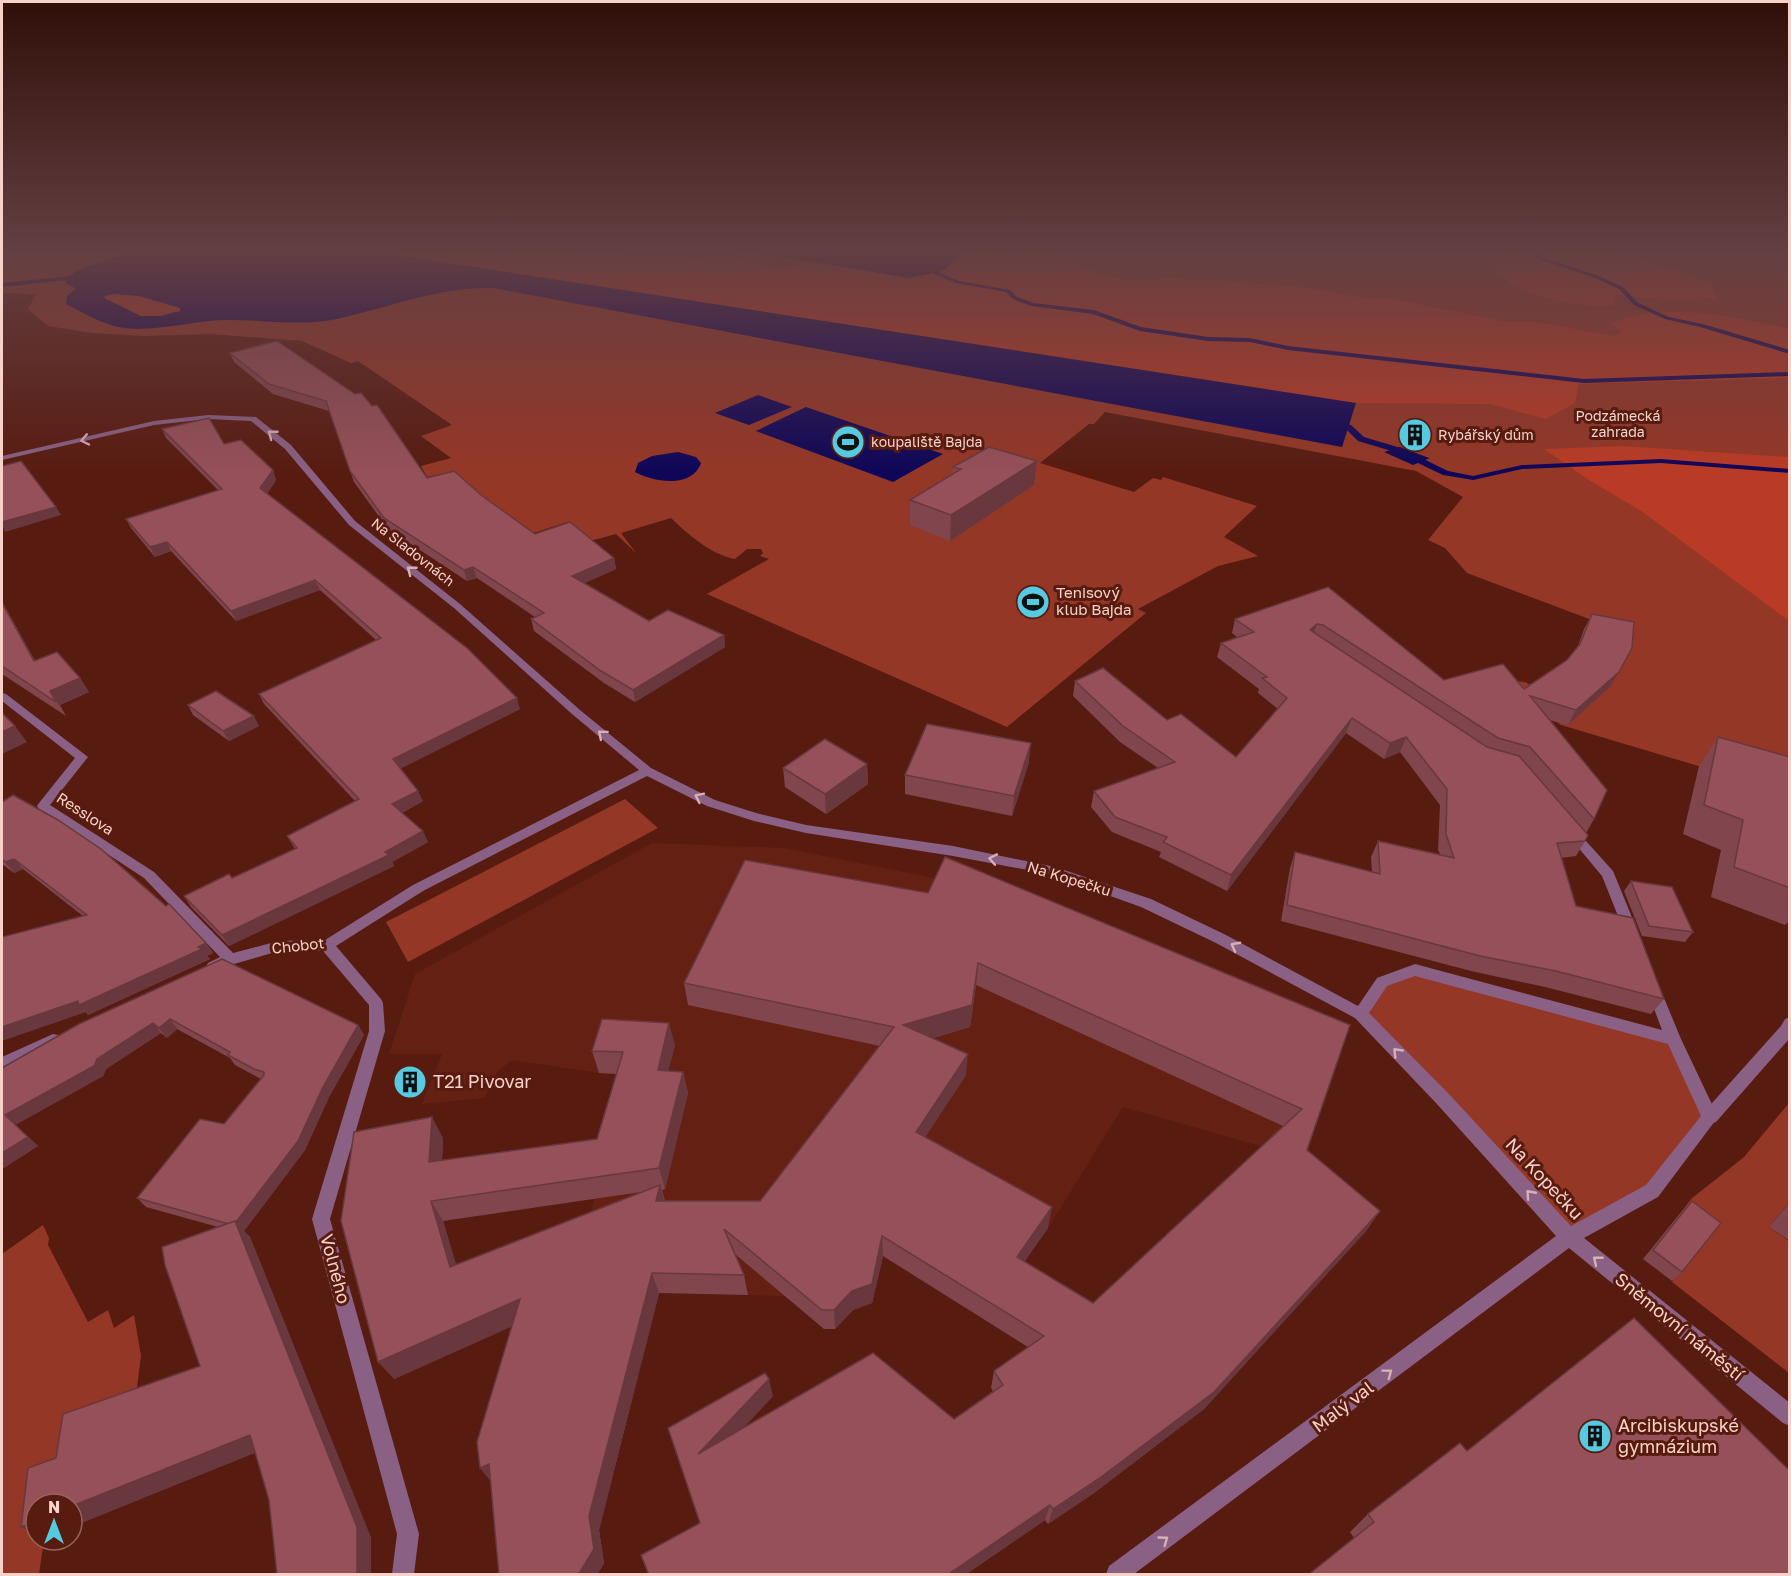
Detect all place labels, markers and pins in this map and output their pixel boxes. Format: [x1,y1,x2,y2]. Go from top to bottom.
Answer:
building icon: Rybářský dům [1397,417,1433,453]
sports icon: koupaliště Bajda [830,424,866,460]
place label: Rybářský dům [1438,426,1534,443]
place label: koupaliště Bajda [871,433,982,450]
place label: Tenisový klub Bajda [1056,583,1132,618]
sports icon: Tenisový klub Bajda [1015,584,1051,620]
building icon: T21 Pivovar [392,1064,428,1100]
place label: T21 Pivovar [433,1070,531,1092]
place label: Arcibiskupské gymnázium [1618,1414,1739,1457]
building icon: Arcibiskupské gymnázium [1577,1418,1613,1454]

